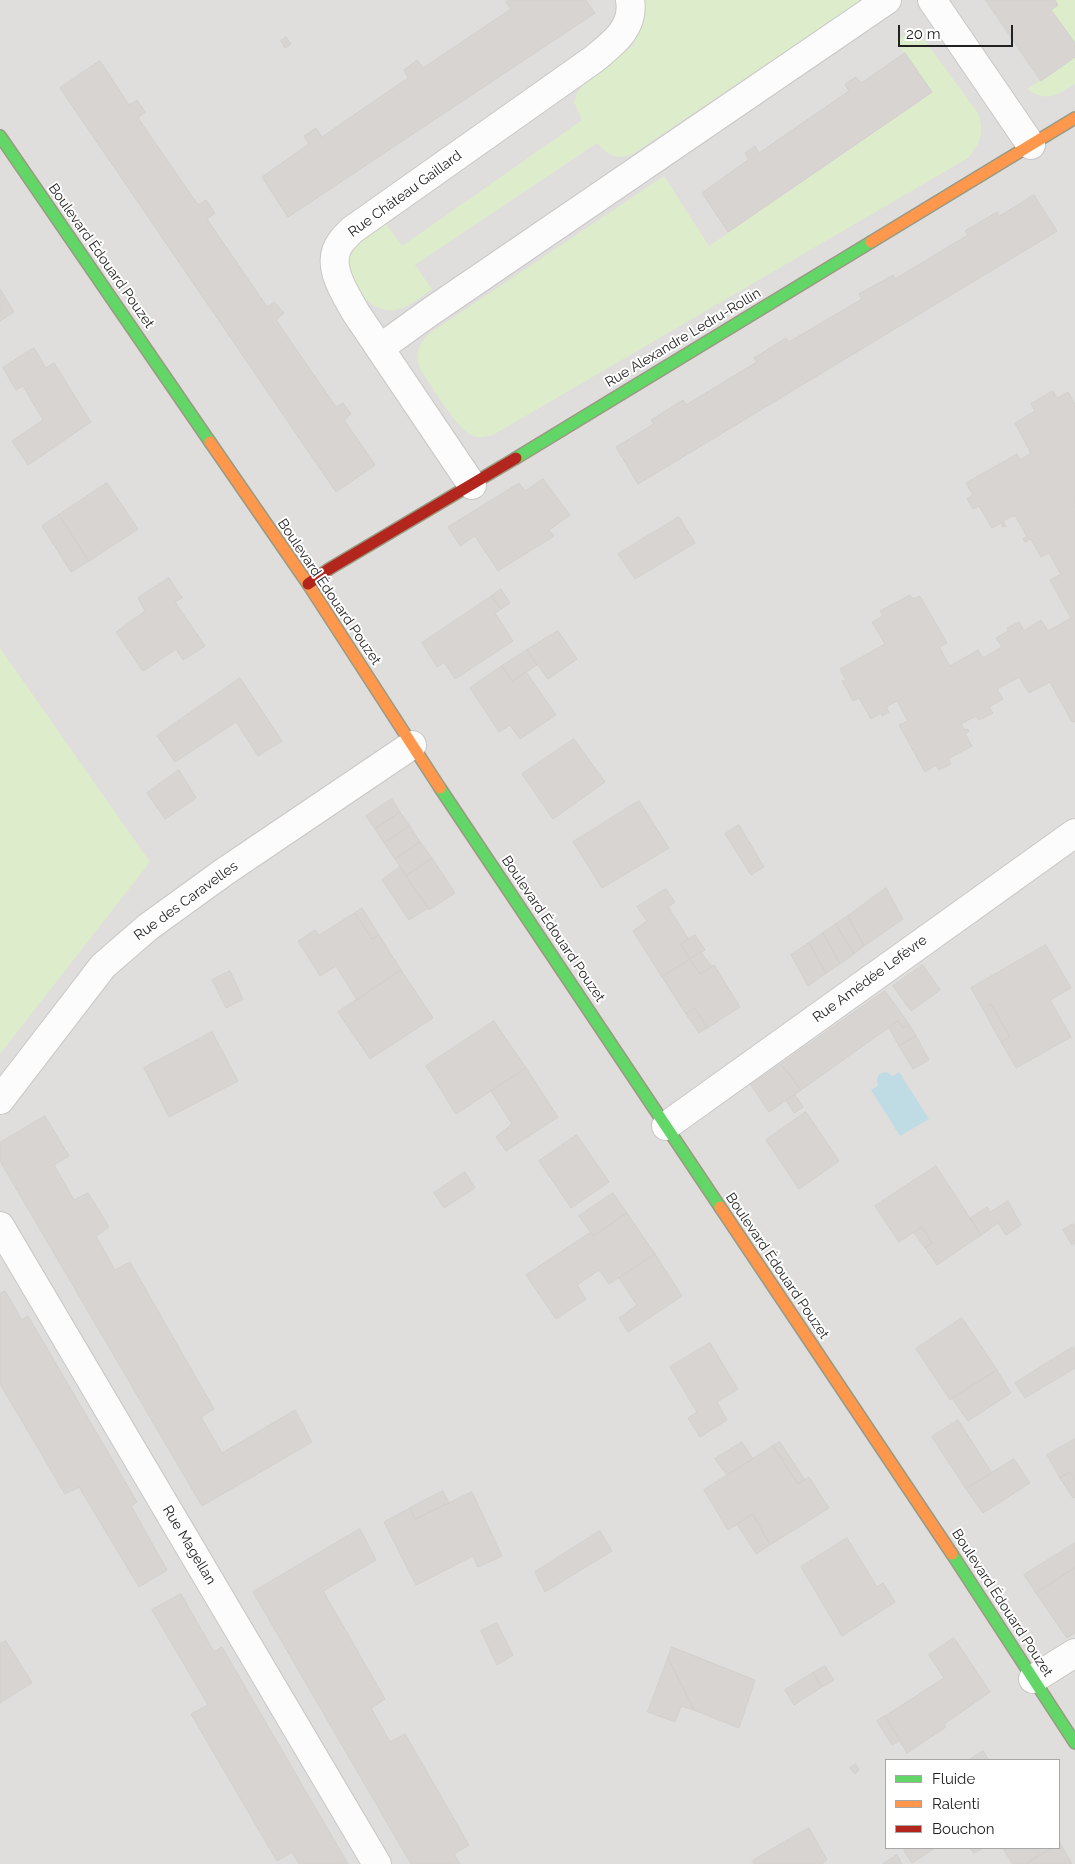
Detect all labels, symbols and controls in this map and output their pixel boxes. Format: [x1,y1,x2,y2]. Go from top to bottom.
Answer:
scale bar [900,15,1015,47]
text: 20 m [906,25,941,43]
street label: Rue Château Gaillard [345,147,465,241]
street label: Boulevard Édouard Pouzet [45,180,157,332]
street label: Rue Alexandre Ledru-Rollin [602,285,764,391]
street label: Boulevard Édouard Pouzet [274,516,384,668]
street label: Boulevard Édouard Pouzet [498,853,608,1005]
street label: Rue des Caravelles [131,858,241,944]
street label: Rue Amédée Lefèvre [810,932,930,1026]
street label: Boulevard Édouard Pouzet [722,1190,832,1342]
street label: Rue Magellan [159,1502,219,1588]
street label: Boulevard Édouard Pouzet [948,1526,1056,1680]
legend [885,1759,1060,1849]
text: Fluide [932,1770,975,1788]
text: Ralenti [932,1795,980,1813]
text: Bouchon [932,1820,994,1838]

